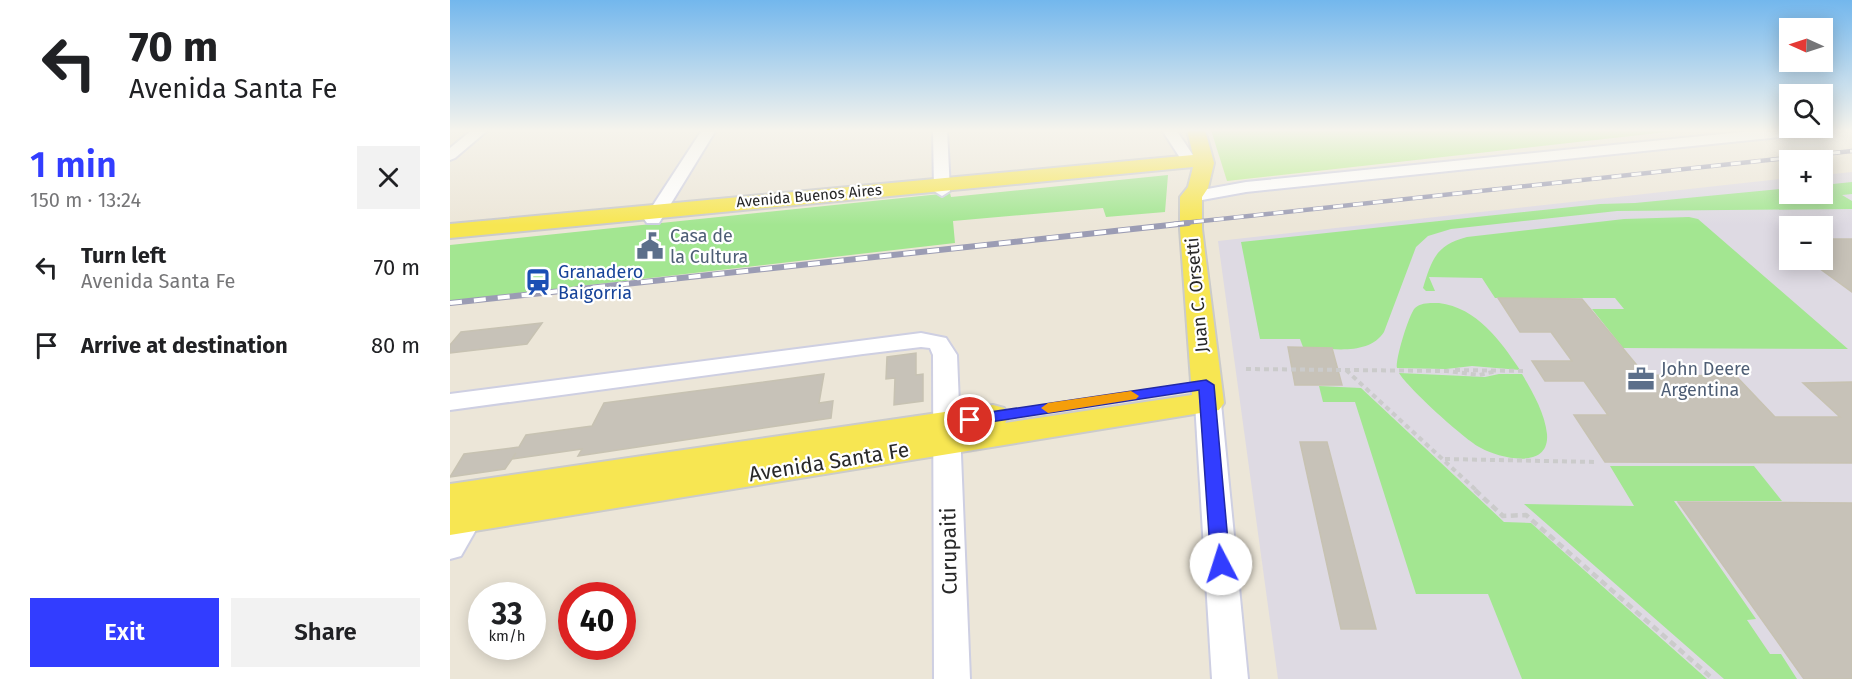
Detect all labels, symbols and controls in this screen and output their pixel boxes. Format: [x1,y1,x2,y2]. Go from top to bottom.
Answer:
north arrow [1779,18,1833,72]
map controls [1779,18,1833,270]
text: 70 m [129,22,218,72]
icon: left [30,24,108,102]
text: Avenida Santa Fe [129,73,337,105]
button: search [1779,84,1833,138]
text: 1 min [30,143,117,187]
button: close [357,146,420,209]
button: + [1779,150,1833,204]
street label: Avenida Buenos Aires [735,181,883,211]
text: 150 m · 13:24 [30,188,141,212]
button: − [1779,216,1833,270]
place label: Casa de la Cultura [670,225,748,268]
public building icon: Casa de la Cultura [635,231,665,261]
street label: Juan C. Orsetti [1181,236,1213,354]
text: Turn left [81,242,166,269]
icon: left [30,251,63,284]
text: 70 m [374,254,420,281]
place label: Granadero Baigorria [558,261,643,304]
station icon: Granadero Baigorria [523,267,553,297]
text: Avenida Santa Fe [81,269,235,293]
icon: arrive [30,329,63,362]
text: Arrive at destination [81,332,288,359]
text: 80 m [371,332,420,359]
place label: John Deere Argentina [1661,358,1750,401]
office icon: John Deere Argentina [1626,364,1656,394]
pin [944,394,995,445]
icon: arrive [953,403,986,436]
street label: Avenida Santa Fe [747,436,911,488]
street label: Curupaiti [935,507,963,595]
position arrow [1189,532,1253,596]
speed limit sign: 40 [558,582,636,660]
text: 33 [491,596,523,632]
button: Exit [30,598,219,667]
button: Share [231,598,420,667]
text: km/h [488,627,526,645]

